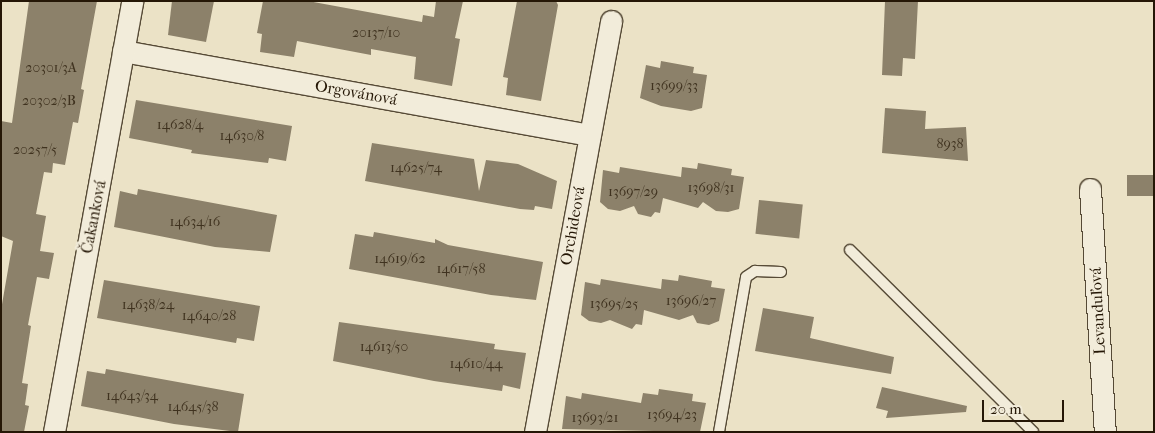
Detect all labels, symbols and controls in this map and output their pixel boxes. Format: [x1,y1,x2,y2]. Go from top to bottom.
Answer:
house number: 20137/10 [352,25,400,41]
house number: 20301/3A [25,60,77,76]
street label: Orgovánová [313,76,399,110]
house number: 13699/33 [650,78,698,94]
house number: 20302/3B [22,93,76,109]
house number: 14628/4 [157,117,203,133]
house number: 14630/8 [220,128,264,144]
house number: 8938 [936,136,964,152]
house number: 20257/5 [13,142,57,158]
house number: 14625/74 [390,160,442,176]
street label: Čakanková [78,179,110,255]
house number: 13698/31 [688,180,734,196]
house number: 13697/29 [608,184,658,200]
street label: Orchideová [557,185,589,267]
house number: 14634/16 [170,214,220,230]
house number: 14619/62 [374,251,426,267]
house number: 14617/58 [437,261,485,277]
street label: Levanduľová [1086,267,1110,355]
house number: 13696/27 [666,293,716,309]
house number: 13695/25 [590,296,638,312]
house number: 14638/24 [122,297,174,313]
house number: 14640/28 [182,308,236,324]
house number: 14613/50 [360,339,408,355]
house number: 14610/44 [449,356,503,372]
house number: 14643/34 [106,388,158,404]
scale bar [985,390,1068,422]
house number: 14645/38 [168,399,218,415]
text: 20 m [990,400,1022,418]
house number: 13694/23 [647,407,697,423]
house number: 13693/21 [571,410,619,426]

